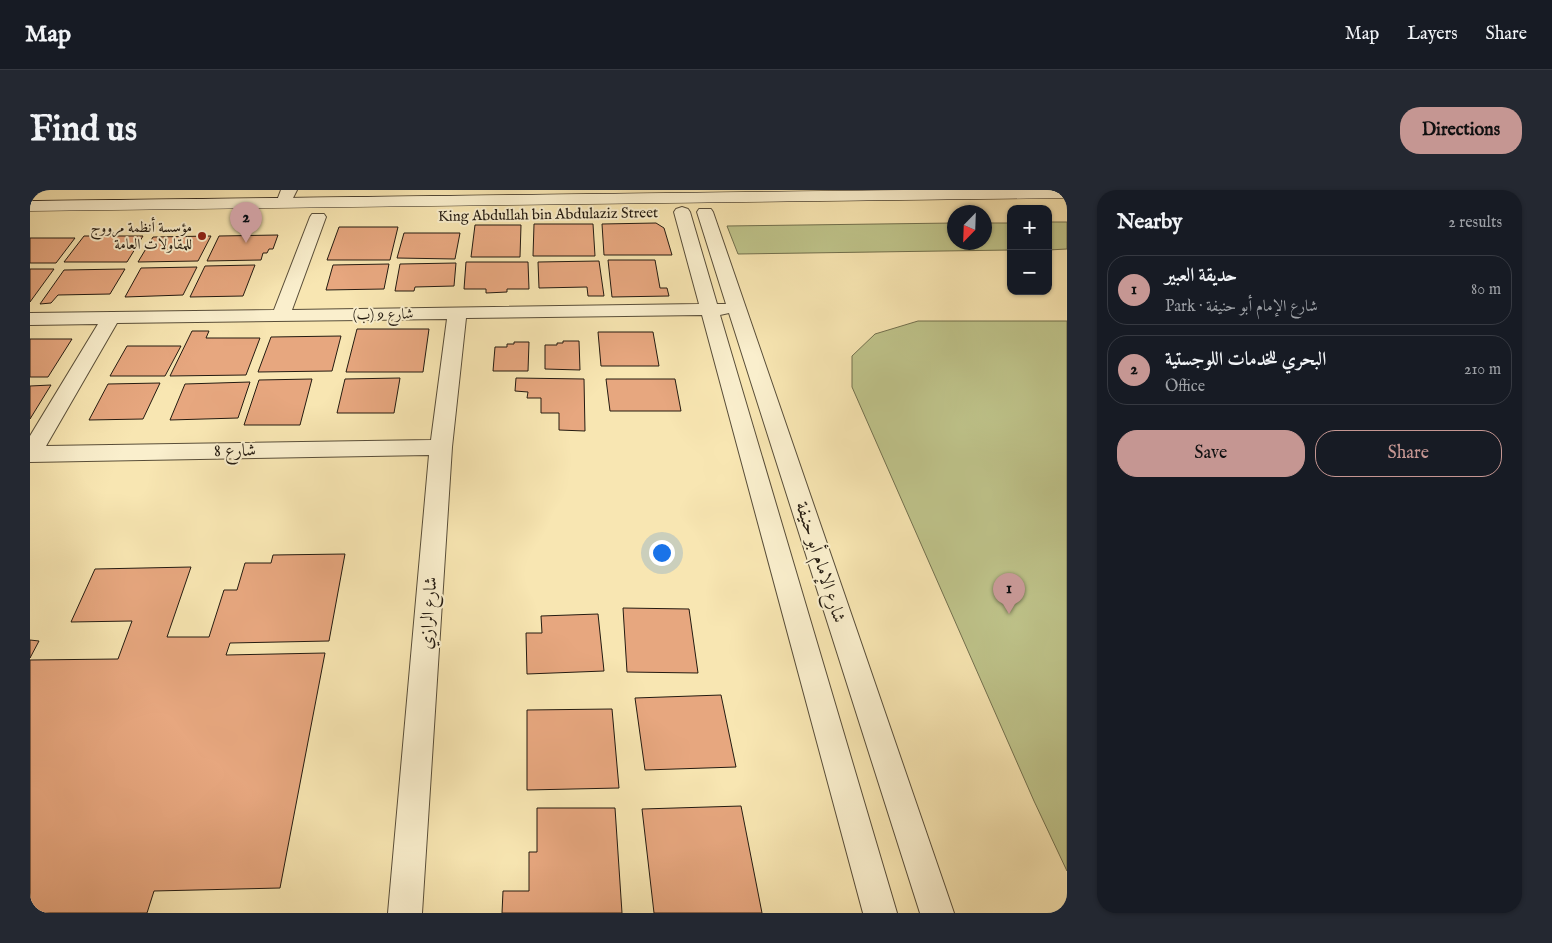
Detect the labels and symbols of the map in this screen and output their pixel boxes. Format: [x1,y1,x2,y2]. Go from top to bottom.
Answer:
pin: 2 [230,202,262,243]
street label: King Abdullah bin Abdulaziz Street [438,203,658,226]
north arrow [947,205,992,250]
place label: مؤسسة أنظمة مرووج للمقاولات العامة [90,216,192,254]
marker: مؤسسة أنظمة مرووج للمقاولات العامة [196,230,208,242]
street label: شارع 9 (ب) [352,304,414,328]
street label: شارع 8 [214,440,256,465]
street label: شارع الإمام أبو حنيفة [786,498,853,627]
your location [649,540,675,566]
pin: 1 [993,573,1025,614]
street label: شارع الرازي [415,576,446,650]

